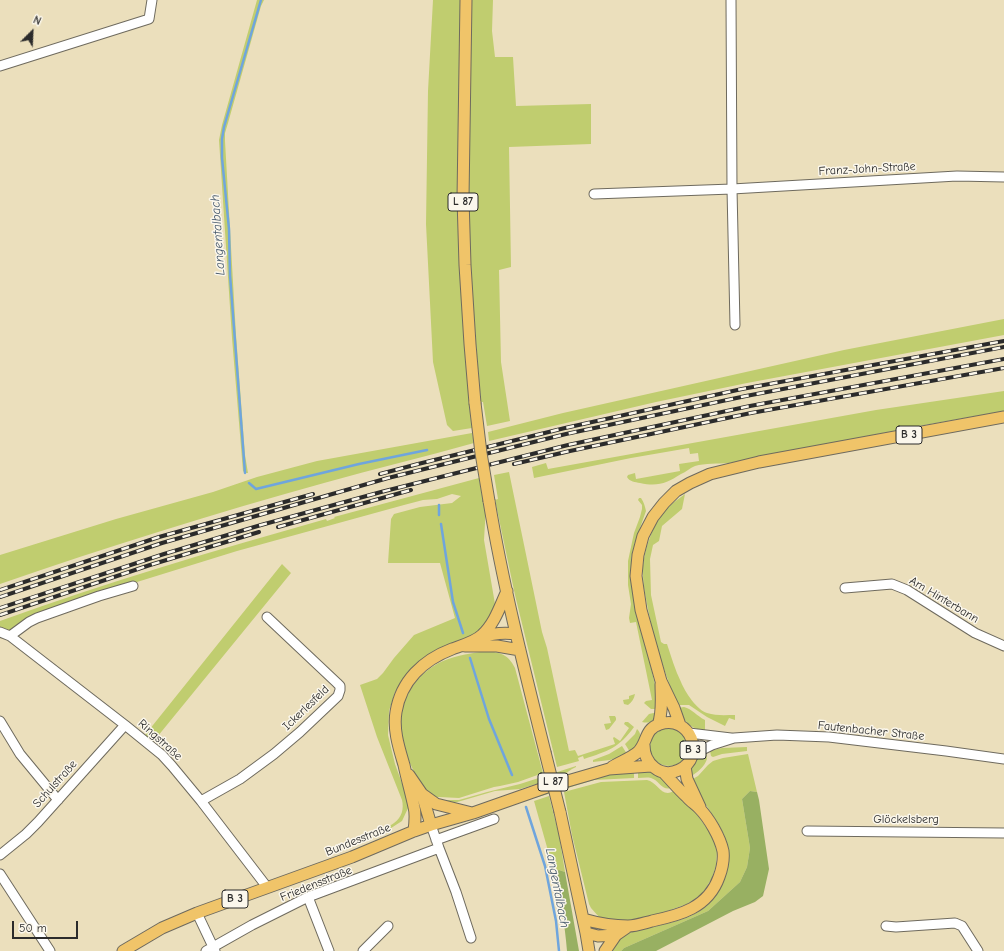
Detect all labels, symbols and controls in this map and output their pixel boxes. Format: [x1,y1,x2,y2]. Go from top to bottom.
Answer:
north arrow [12,12,52,52]
text: N [31,13,43,28]
street label: Franz-John-Straße [818,159,916,179]
road number: L 87 [448,193,478,211]
water label: Langentalbach [207,194,229,276]
road number: B 3 [896,426,922,444]
street label: Am Hinterbann [907,574,981,626]
street label: Ickerlesfeld [280,682,332,734]
street label: Ringstraße [135,716,185,764]
street label: Fautenbacher Straße [817,718,925,744]
road number: B 3 [680,741,706,759]
street label: Schulstraße [30,757,80,811]
road number: L 87 [538,773,568,791]
street label: Glöckelsberg [873,813,939,827]
street label: Bundesstraße [323,820,393,860]
water label: Langentalbach [542,847,572,929]
street label: Friedensstraße [278,863,354,905]
road number: B 3 [222,890,248,908]
scale bar [14,913,80,939]
text: 50 m [19,921,47,935]

